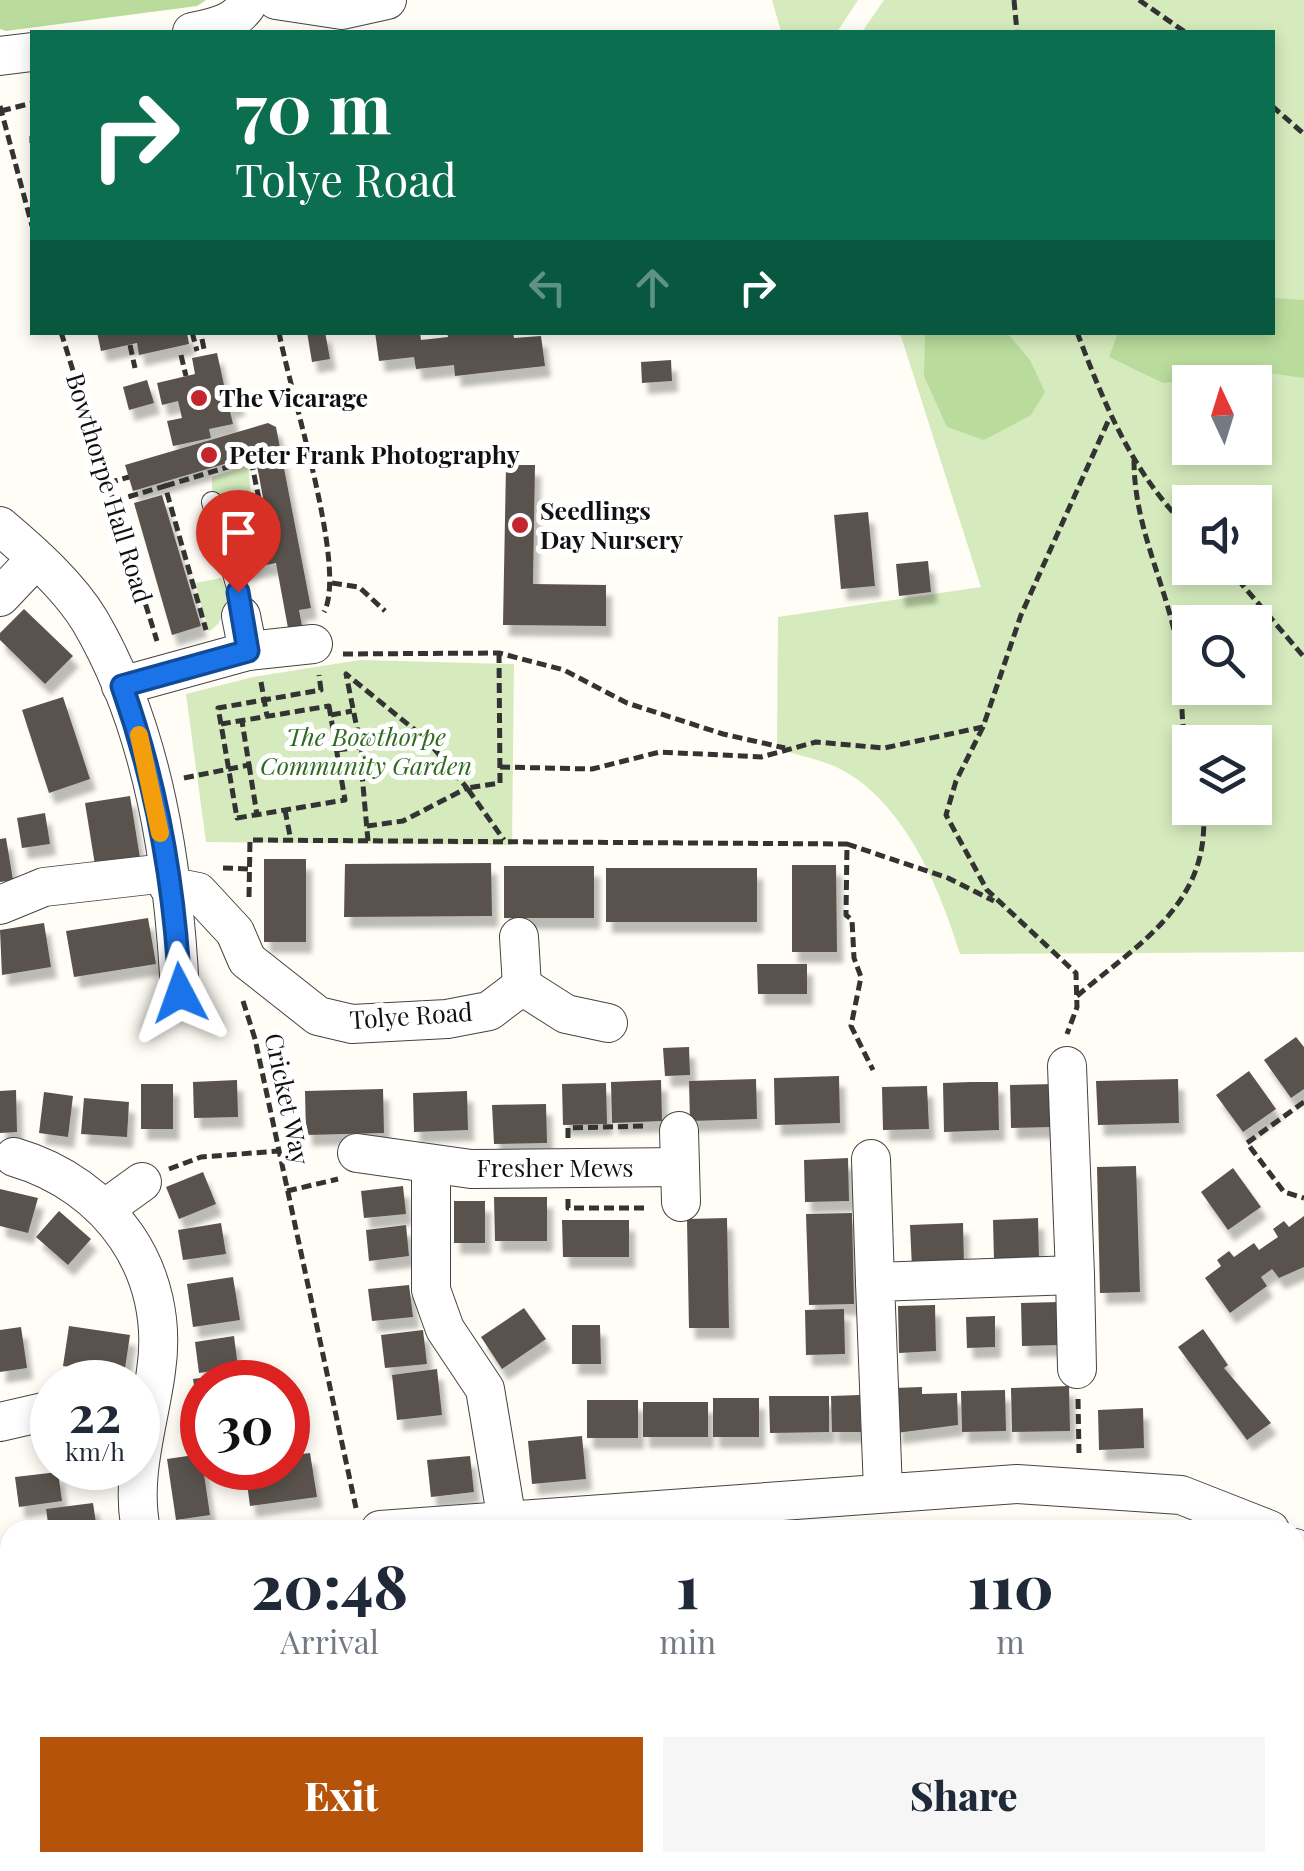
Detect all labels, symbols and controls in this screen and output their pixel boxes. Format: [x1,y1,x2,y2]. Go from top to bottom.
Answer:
text: 70 m [235,58,392,152]
icon: right [70,70,200,200]
text: Tolye Road [235,148,457,208]
icon: left [520,260,575,315]
icon: ahead [625,260,680,315]
icon: right [730,260,785,315]
north arrow [1172,365,1272,465]
map controls [1172,365,1272,825]
street label: Bowthorpe Hall Road [60,369,161,607]
place label: The Vicarage [219,380,368,413]
marker: The Vicarage [188,387,210,409]
place label: Peter Frank Photography [229,437,520,470]
marker: Peter Frank Photography [198,444,220,466]
button: sound [1172,485,1272,585]
pin [196,490,281,593]
place label: Seedlings Day Nursery [540,493,683,555]
icon: arrive [211,505,266,560]
marker: Seedlings Day Nursery [509,514,531,536]
button: search [1172,605,1272,705]
park label: The Bowthorpe Community Garden [260,719,472,781]
button: layers [1172,725,1272,825]
position arrow [128,941,232,1045]
street label: Tolye Road [348,994,473,1035]
street label: Cricket Way [258,1030,319,1168]
street label: Fresher Mews [477,1150,633,1183]
speed limit sign: 30 [180,1360,310,1490]
text: 22 [69,1379,121,1446]
text: km/h [65,1434,125,1467]
text: 20:48 [251,1544,408,1624]
text: 1 [676,1544,699,1624]
text: 110 [967,1544,1054,1624]
text: Arrival [280,1619,379,1662]
text: min [659,1619,716,1662]
text: m [996,1619,1025,1662]
button: Exit [40,1737,643,1852]
button: Share [663,1737,1265,1852]

